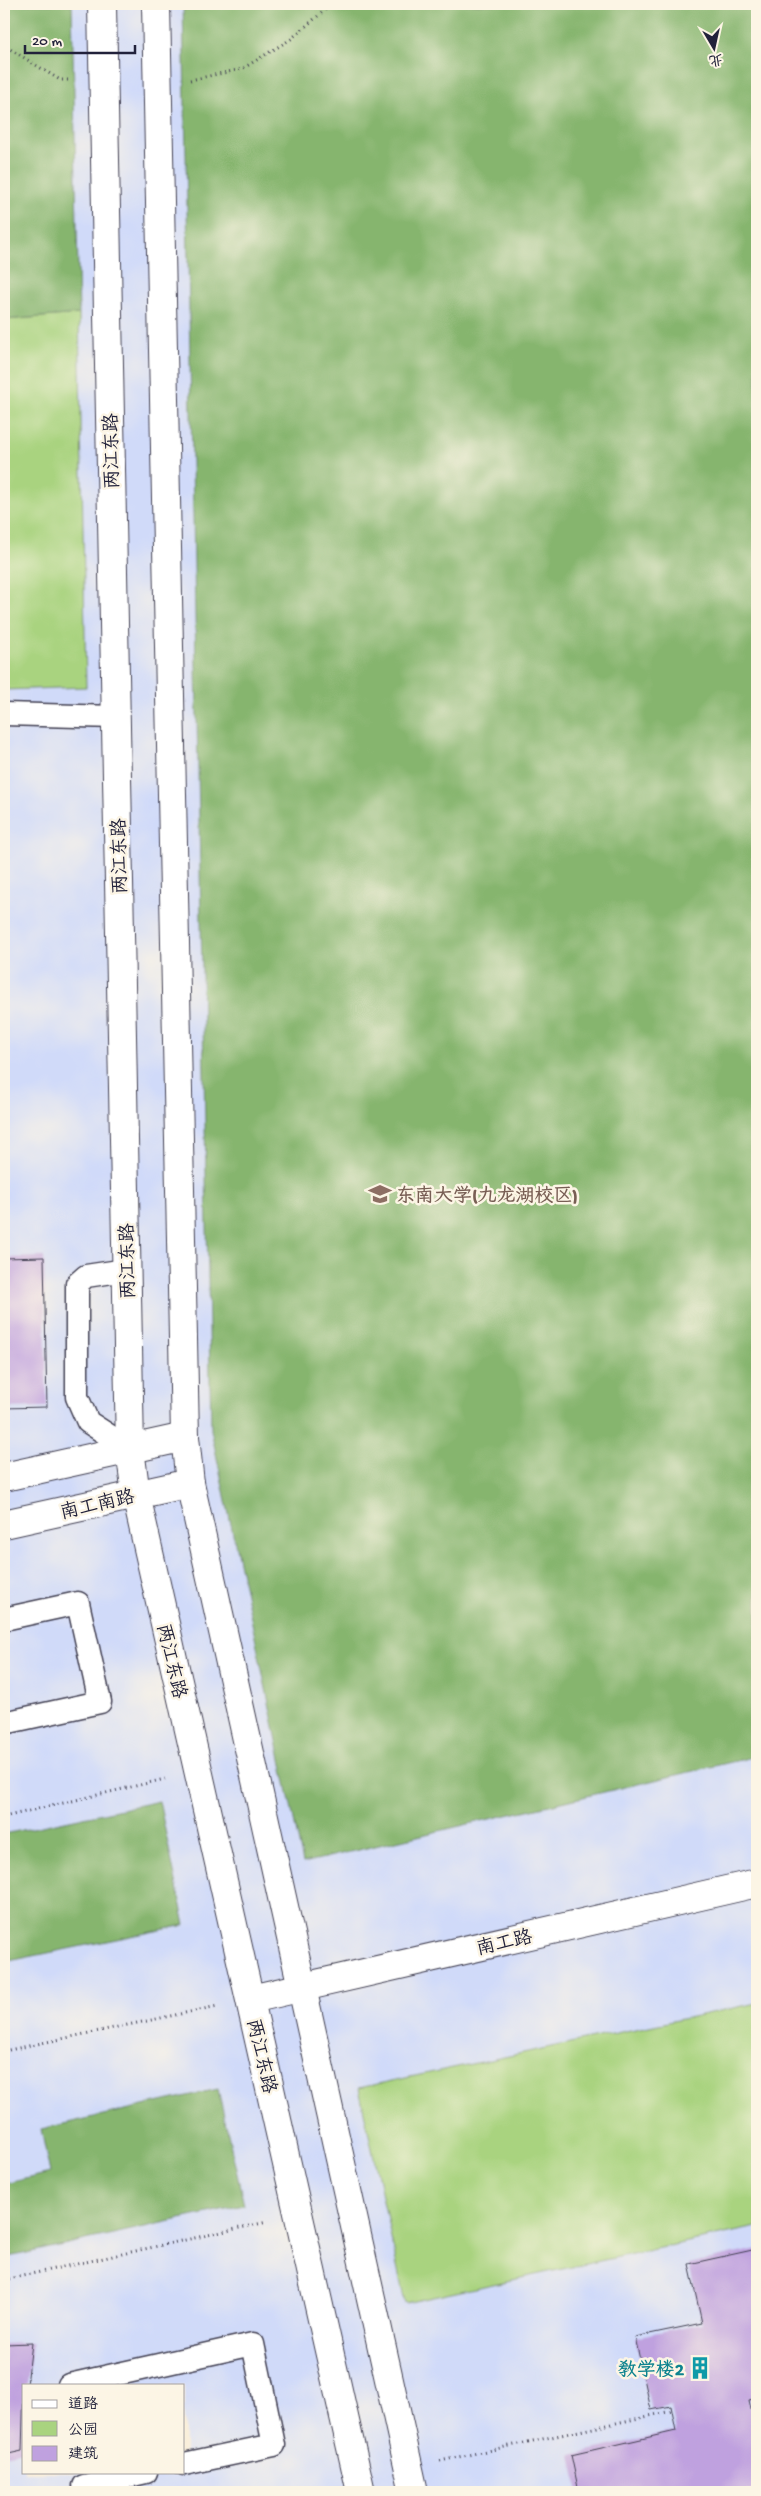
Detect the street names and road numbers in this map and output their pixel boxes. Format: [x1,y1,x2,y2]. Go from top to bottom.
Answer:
street label: 两江东路 [100,413,126,489]
street label: 两江东路 [108,818,134,894]
street label: 两江东路 [116,1223,142,1299]
street label: 南工南路 [58,1486,137,1526]
street label: 两江东路 [150,1622,190,1701]
street label: 南工路 [474,1926,535,1962]
street label: 两江东路 [240,2017,280,2096]

